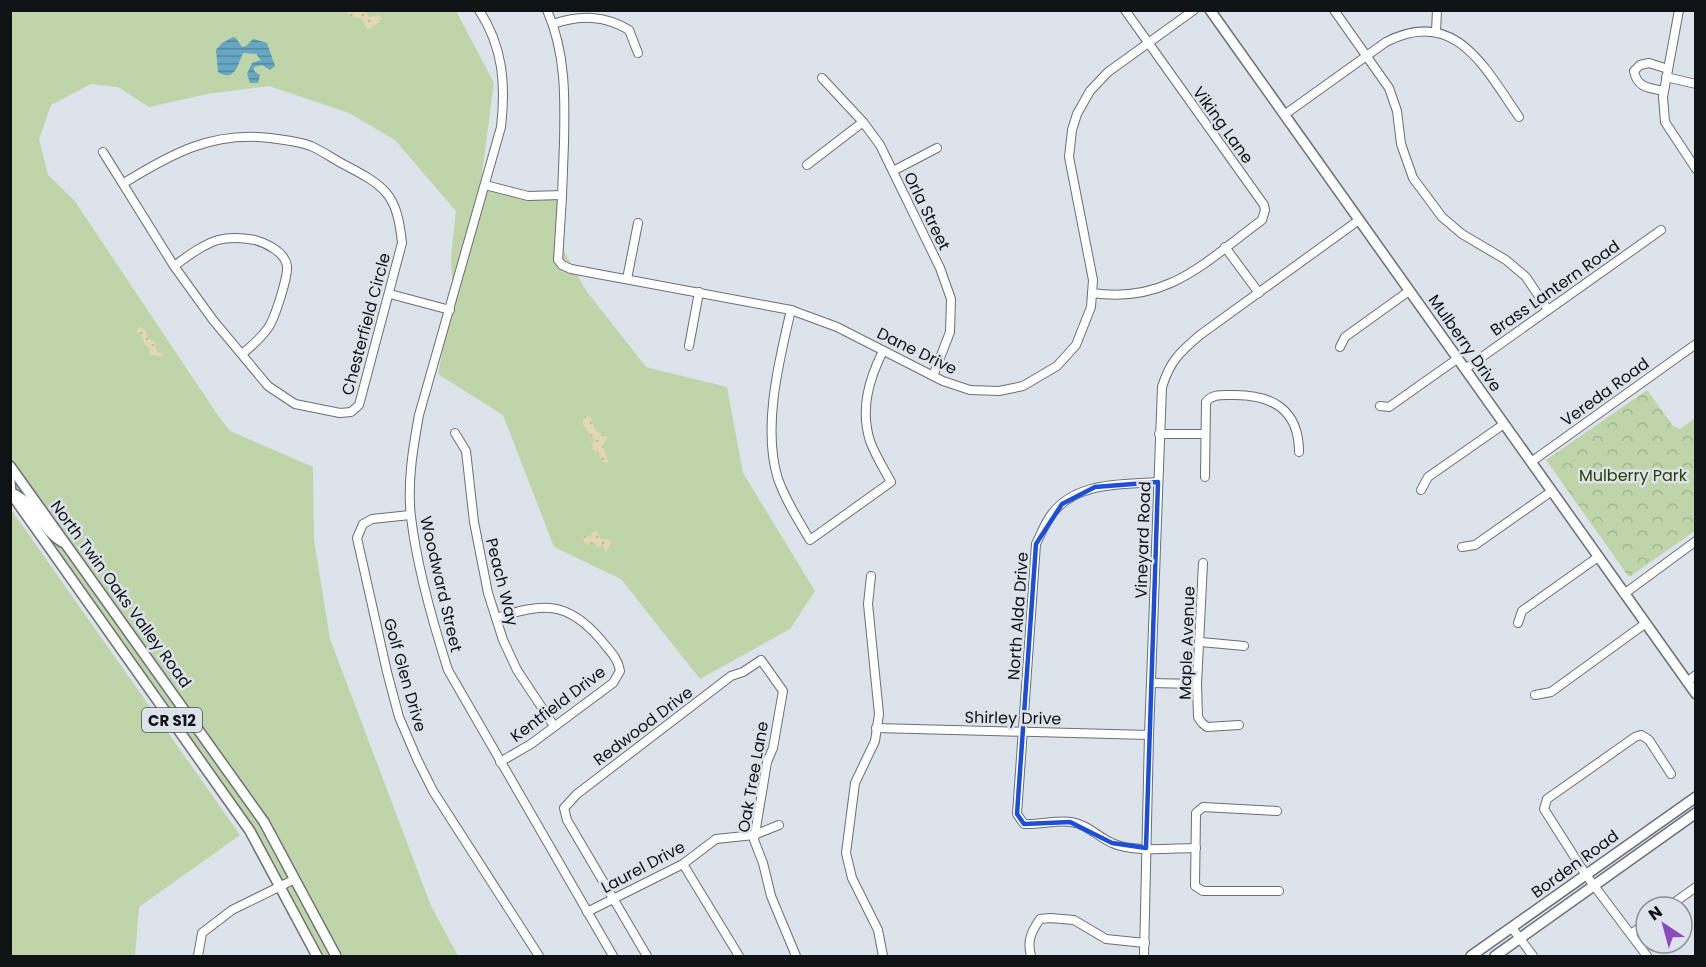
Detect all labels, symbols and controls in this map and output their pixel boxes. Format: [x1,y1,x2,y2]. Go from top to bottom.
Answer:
street label: Viking Lane [1187,82,1259,168]
street label: Orla Street [898,168,956,254]
street label: Brass Lantern Road [1486,235,1624,341]
street label: Chesterfield Circle [336,250,396,398]
street label: Mulberry Drive [1423,290,1507,396]
street label: Dane Drive [873,322,961,380]
street label: Vereda Road [1556,352,1654,432]
park label: Mulberry Park [1579,464,1688,487]
street label: Vineyard Road [1129,481,1157,599]
street label: North Twin Oaks Valley Road [45,496,197,692]
street label: Woodward Street [414,514,468,654]
street label: Peach Way [480,536,524,628]
street label: North Alda Drive [1002,551,1034,681]
street label: Maple Avenue [1174,586,1200,700]
street label: Golf Glen Drive [378,616,432,735]
street label: Kentfield Drive [506,661,610,747]
street label: Redwood Drive [588,681,698,771]
street label: Shirley Drive [964,706,1062,730]
road number: CR S12 [142,708,202,732]
street label: Oak Tree Lane [732,720,774,834]
street label: Borden Road [1527,824,1623,904]
street label: Laurel Drive [597,835,689,899]
north arrow [1634,895,1694,955]
text: N [1644,900,1667,926]

